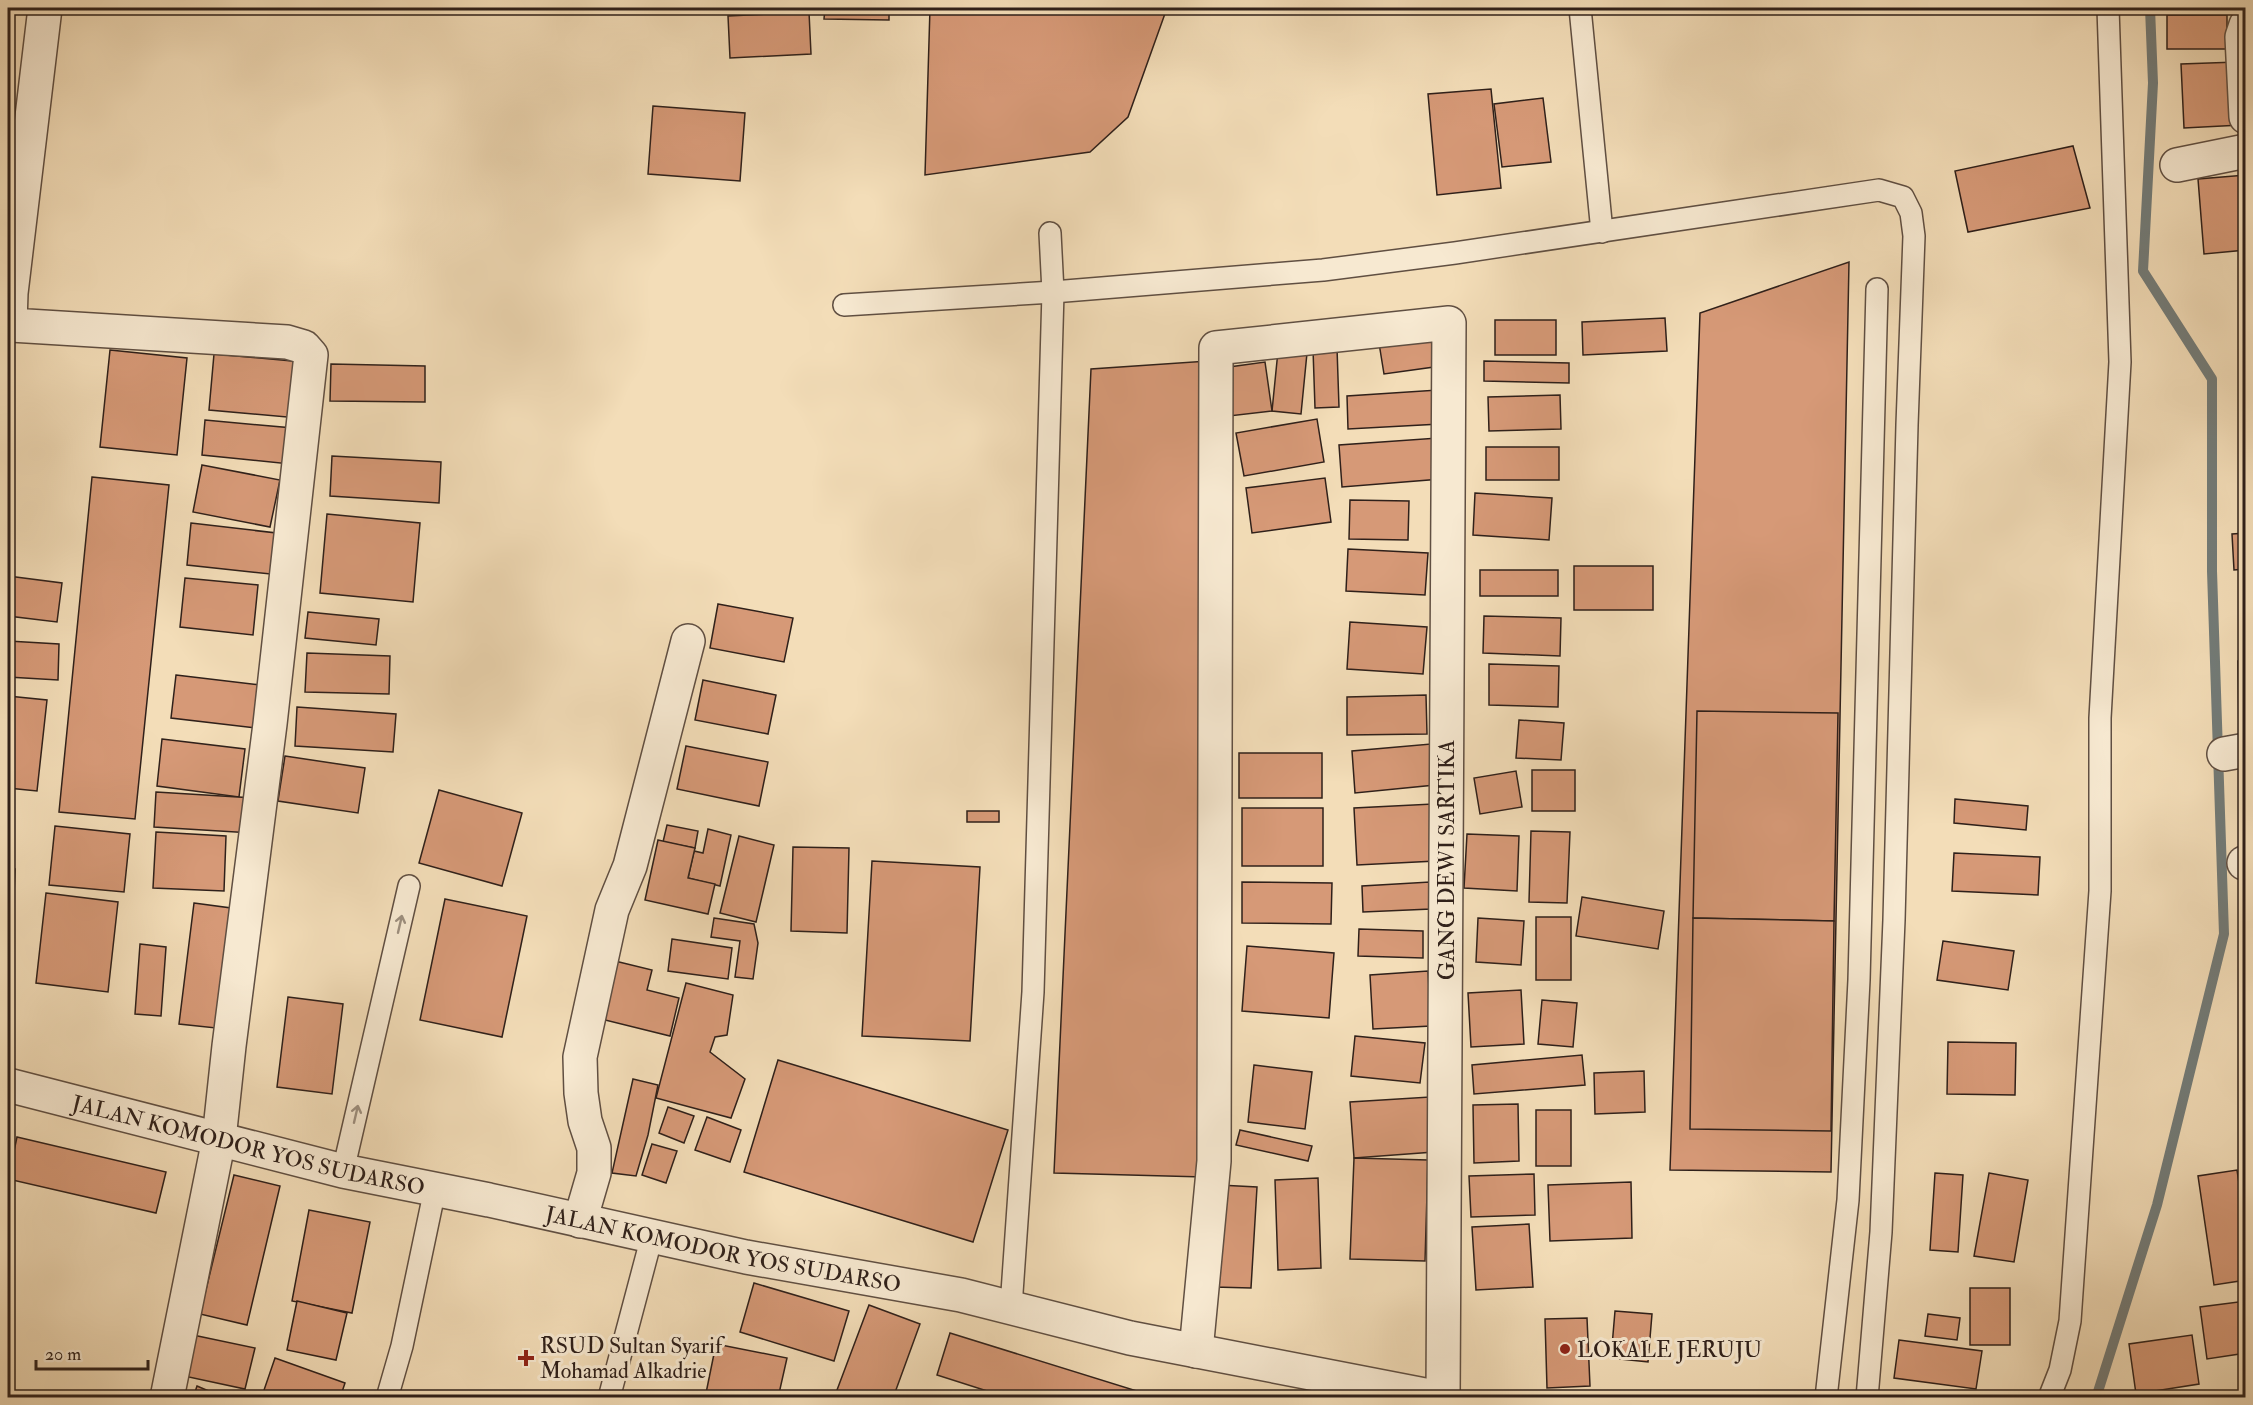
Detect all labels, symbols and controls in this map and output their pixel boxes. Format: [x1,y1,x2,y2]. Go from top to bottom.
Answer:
street label: GANG DEWI SARTIKA [1433,740,1461,980]
one-way arrow [395,914,406,934]
street label: JALAN KOMODOR YOS SUDARSO [68,1089,427,1202]
one-way arrow [351,1104,362,1124]
street label: JALAN KOMODOR YOS SUDARSO [542,1200,903,1299]
place label: RSUD Sultan Syarif Mohamad Alkadrie [540,1332,725,1385]
scale bar [36,1333,148,1371]
place label: LOKALE JERUJU [1577,1336,1763,1364]
marker: LOKALE JERUJU [1558,1342,1572,1356]
text: 20 m [45,1343,81,1366]
marker: RSUD Sultan Syarif Mohamad Alkadrie [517,1349,535,1367]

